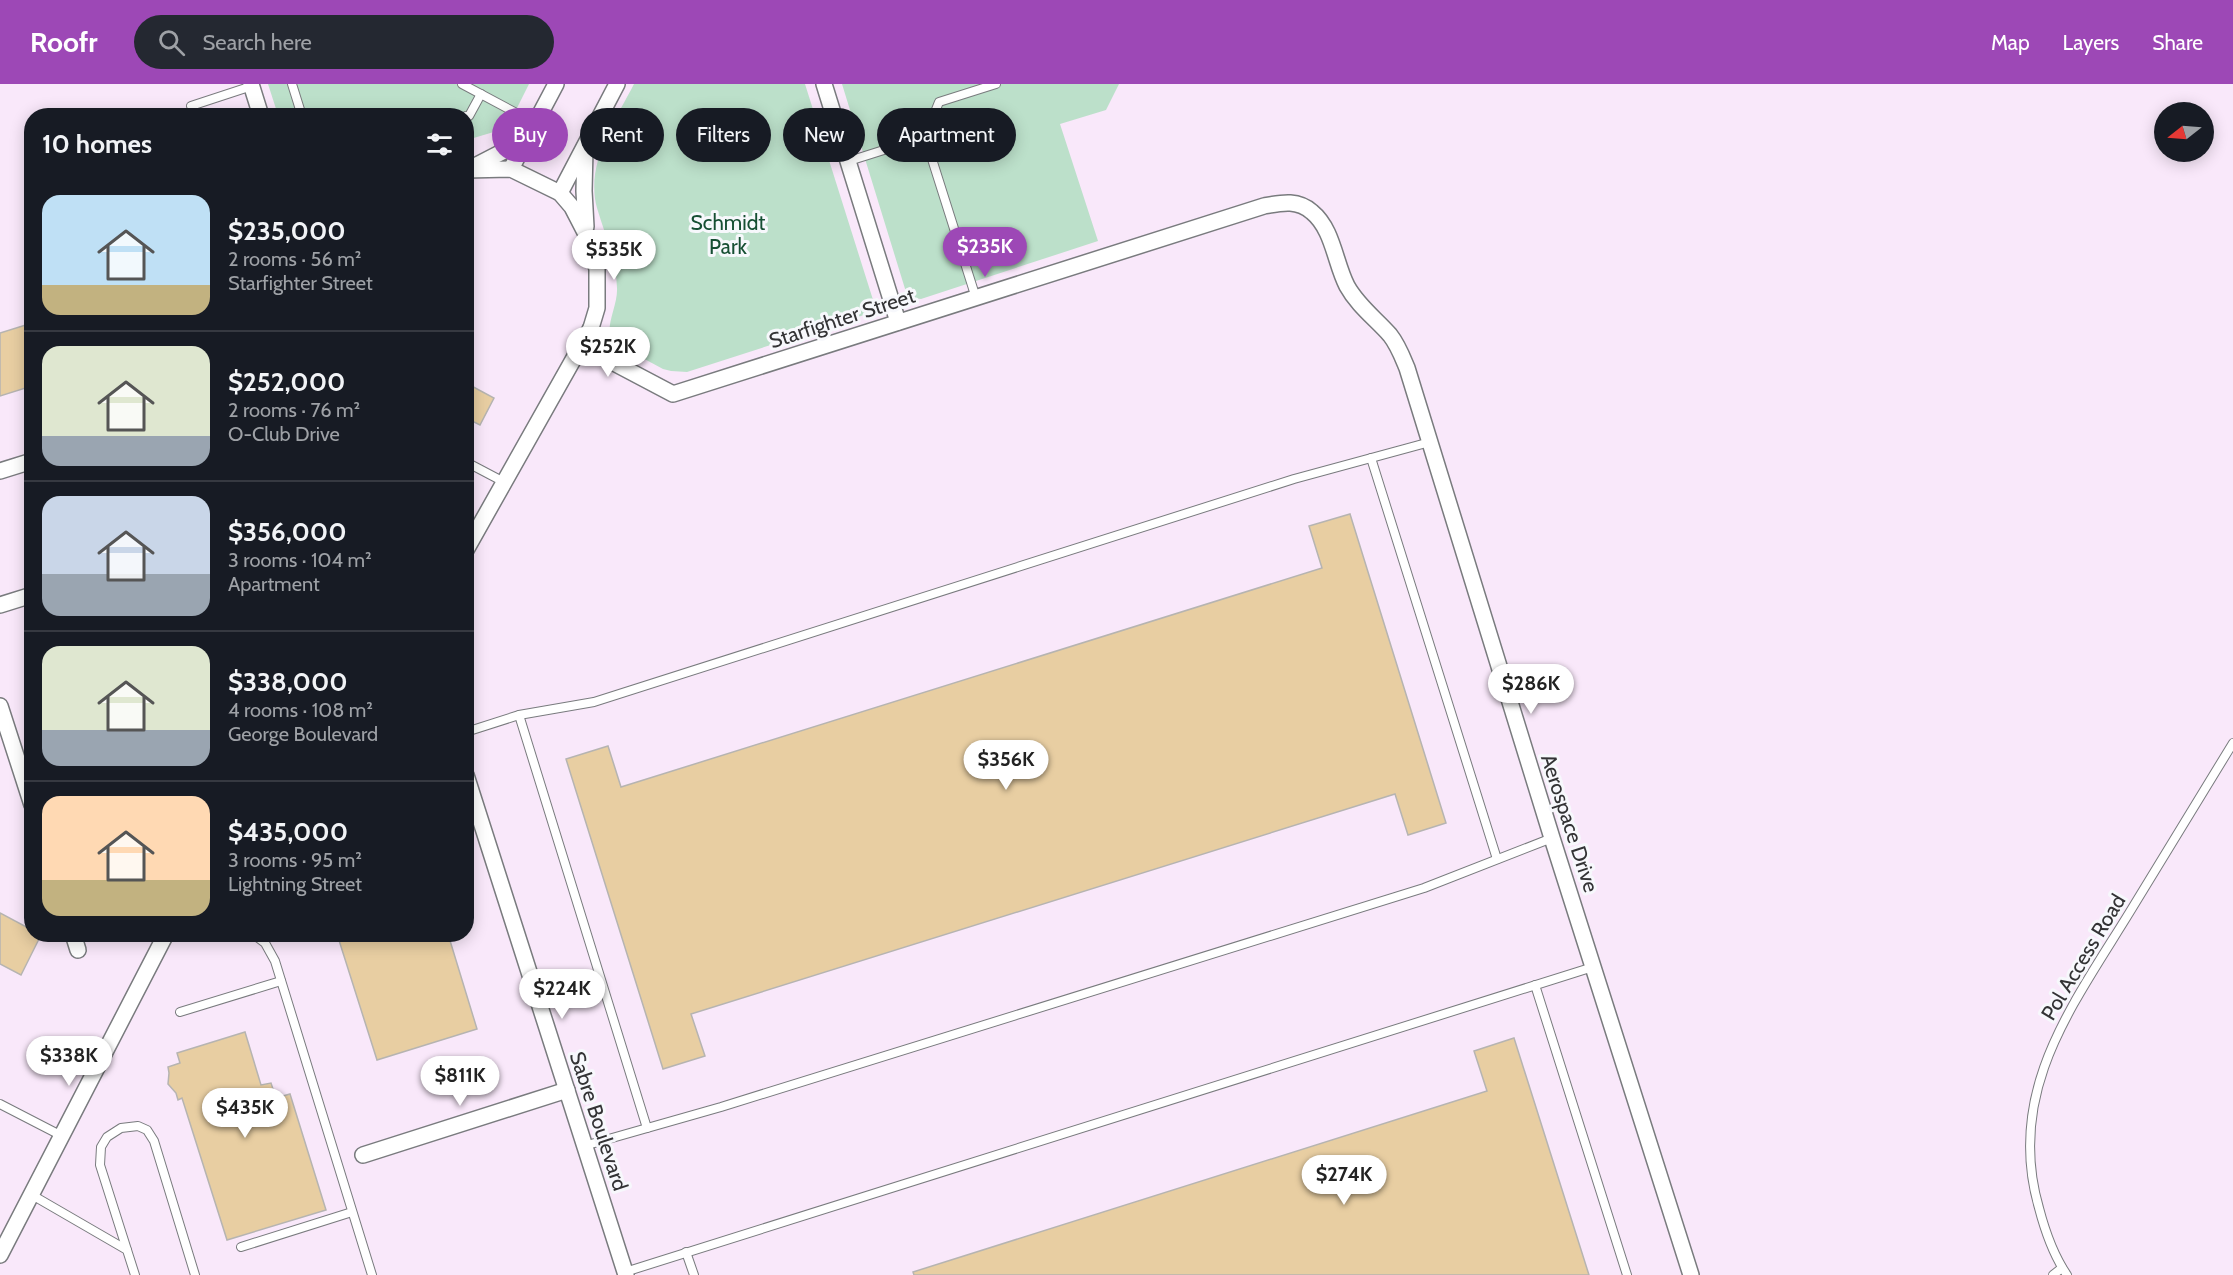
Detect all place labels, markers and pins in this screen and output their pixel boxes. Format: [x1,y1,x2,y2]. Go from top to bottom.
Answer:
pin: $235K [943,227,1027,278]
pin: $535K [572,230,656,281]
pin: $252K [566,327,650,378]
pin: $286K [1489,664,1573,715]
pin: $356K [964,740,1048,791]
pin: $224K [520,969,604,1020]
pin: $338K [27,1036,111,1087]
pin: $811K [418,1056,502,1107]
pin: $435K [203,1088,287,1139]
pin: $274K [1302,1155,1386,1206]

